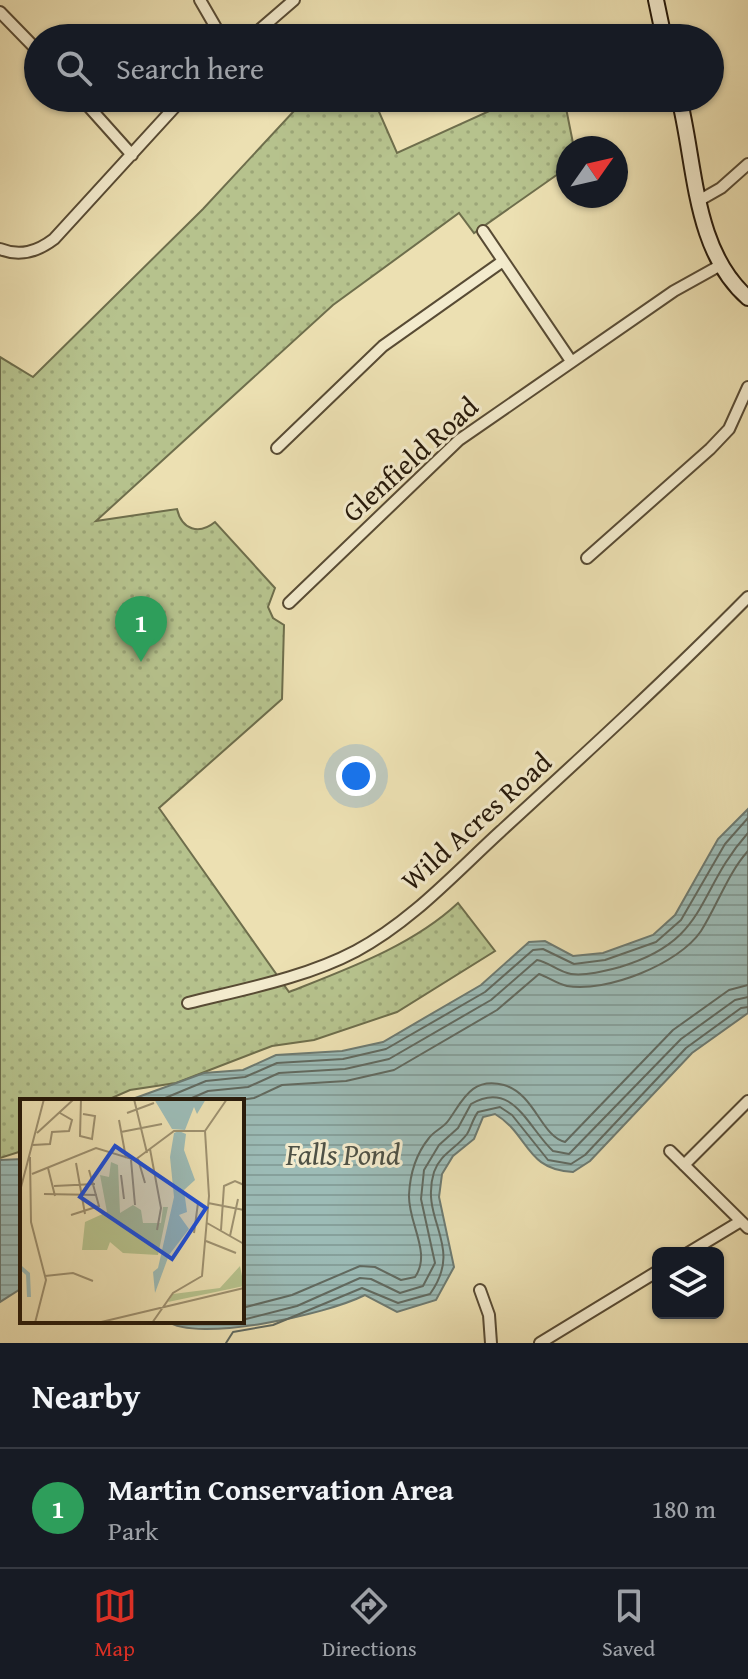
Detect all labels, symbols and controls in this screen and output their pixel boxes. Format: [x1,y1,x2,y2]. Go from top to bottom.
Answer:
search box [24,24,724,112]
icon: search [52,46,96,90]
text: Search here [116,46,264,90]
north arrow [556,136,628,208]
street label: Glenfield Road [332,386,487,531]
pin: 1 [115,596,167,662]
street label: Wild Acres Road [391,742,560,899]
your location [336,756,376,796]
inset map [20,1099,244,1323]
water label: Falls Pond [285,1132,400,1176]
map controls [652,1247,724,1319]
button: layers [652,1247,724,1319]
text: Nearby [32,1371,141,1420]
text: Martin Conservation Area [108,1467,454,1511]
text: 1 [51,1489,65,1528]
text: 180 m [651,1489,716,1528]
text: Park [108,1511,158,1550]
tab: Map [93,1584,137,1664]
tab: Directions [322,1584,417,1664]
tab: Saved [602,1584,655,1664]

